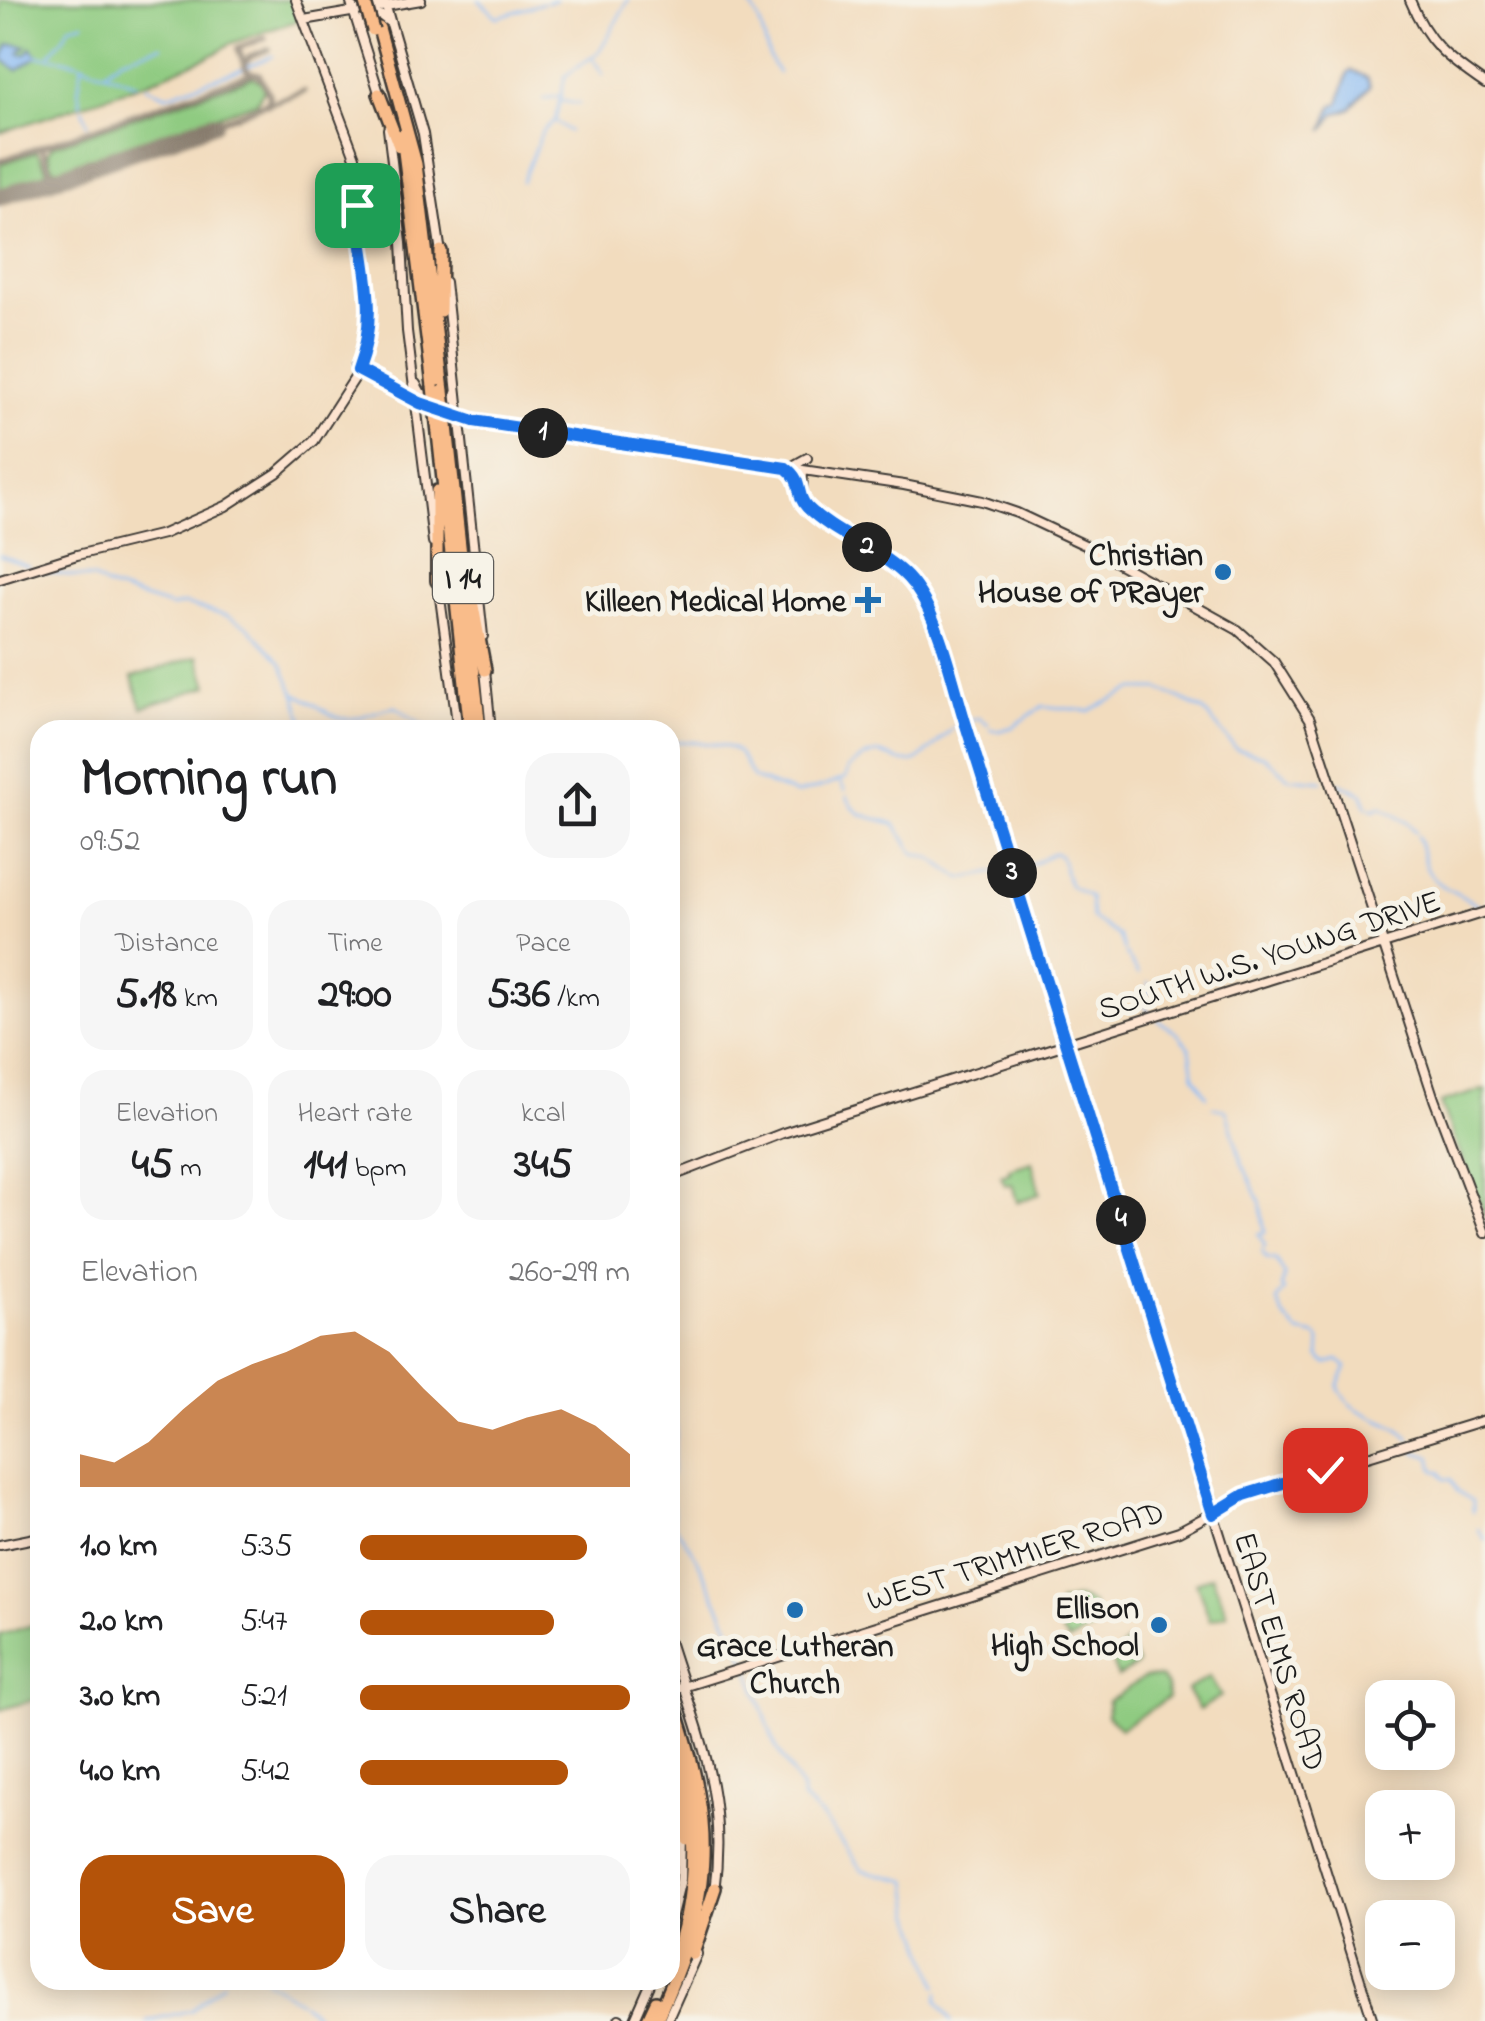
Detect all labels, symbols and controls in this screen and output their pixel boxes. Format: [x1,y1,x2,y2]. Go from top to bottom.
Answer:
pin [315,163,400,248]
icon: arrive [330,178,385,233]
pin: 1 [518,408,568,458]
text: 1 [539,412,547,453]
pin: 2 [842,522,892,572]
text: 2 [860,526,874,567]
place label: Christian House of PRayer [978,534,1204,619]
road number: I 14 [433,553,493,603]
marker: Christian House of PRayer [1212,561,1234,583]
place label: Killeen Medical Home [585,580,848,627]
marker: Killeen Medical Home [855,587,881,613]
text: Morning run [80,741,337,821]
button: share [525,753,630,858]
text: 09:52 [80,819,140,866]
pin: 3 [987,848,1037,898]
text: 3 [1006,852,1018,893]
street label: SOUTH W.S. YOUNG DRIVE [1093,880,1447,1035]
text: Distance [115,924,218,965]
text: Time [327,924,383,965]
text: Pace [516,924,571,965]
text: 5.18 [115,965,177,1026]
text: 29:00 [318,965,392,1026]
text: 5:36 [487,965,550,1026]
text: km [177,979,218,1020]
text: /km [550,979,600,1020]
text: Elevation [115,1094,218,1135]
text: Heart rate [298,1094,412,1135]
text: kcal [521,1094,566,1135]
text: 45 [132,1135,173,1196]
text: 141 [304,1135,348,1196]
text: 345 [514,1135,573,1196]
text: m [173,1149,202,1190]
text: bpm [348,1149,406,1190]
pin: 4 [1096,1195,1146,1245]
text: 4 [1115,1199,1127,1240]
text: Elevation [80,1250,198,1297]
text: 260–299 m [509,1250,630,1297]
pin [1283,1428,1368,1513]
icon: check [1298,1443,1353,1498]
street label: WEST TRIMMIER ROAD [862,1491,1170,1626]
text: 1.0 km [80,1524,157,1571]
text: 5:35 [240,1524,293,1571]
street label: EAST ELMS ROAD [1219,1527,1336,1777]
place label: Ellison High School [991,1587,1139,1672]
text: 2.0 km [80,1599,163,1646]
text: 5:47 [240,1599,287,1646]
marker: Grace Lutheran Church [784,1599,806,1621]
marker: Ellison High School [1148,1614,1170,1636]
place label: Grace Lutheran Church [696,1625,894,1709]
text: 3.0 km [80,1674,160,1721]
text: 5:21 [240,1674,287,1721]
map controls [1365,1680,1455,1990]
button: locate [1365,1680,1455,1770]
text: 4.0 km [80,1749,160,1796]
text: 5:42 [240,1749,290,1796]
button: + [1365,1790,1455,1880]
button: Save [80,1855,345,1970]
button: Share [365,1855,630,1970]
button: − [1365,1900,1455,1990]

